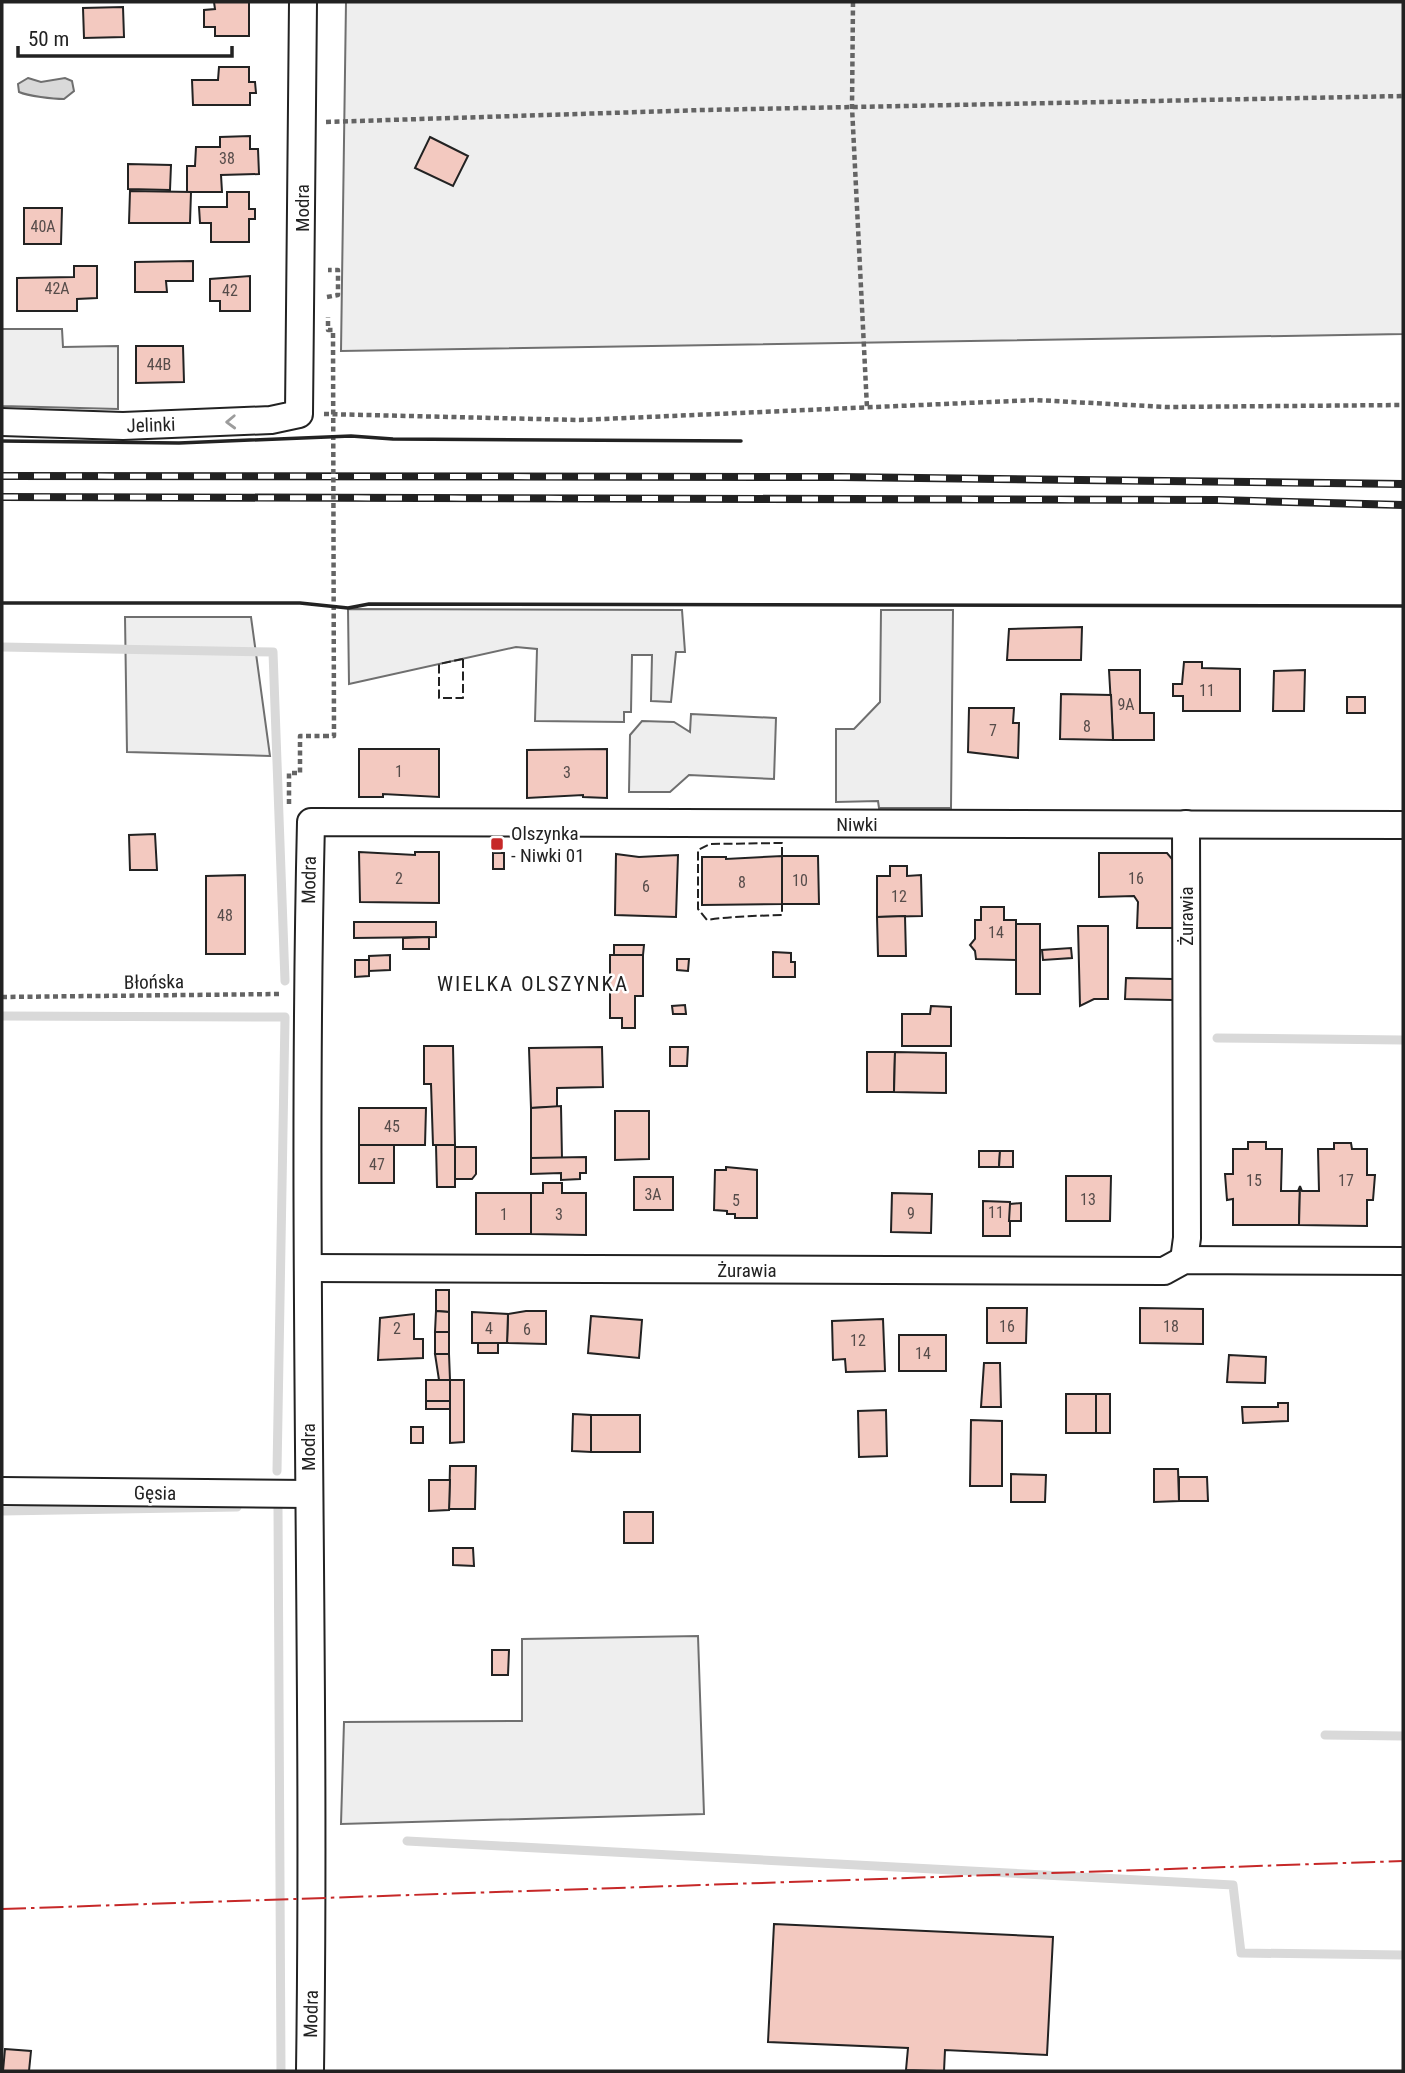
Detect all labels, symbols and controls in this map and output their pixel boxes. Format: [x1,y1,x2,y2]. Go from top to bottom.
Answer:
scale bar [18,14,231,58]
text: 50 m [28,27,69,51]
house number: 38 [219,149,235,168]
street label: Modra [291,184,314,232]
house number: 40A [30,217,56,236]
house number: 42A [44,279,70,298]
house number: 42 [222,281,238,300]
house number: 44B [147,355,171,374]
street label: Jelinki [126,413,176,437]
one-way arrow [225,414,236,429]
house number: 11 [1199,681,1215,700]
house number: 9A [1117,695,1135,714]
house number: 8 [1083,717,1091,736]
house number: 7 [989,721,997,740]
house number: 1 [395,762,403,781]
house number: 3 [563,763,571,782]
street label: Niwki [836,813,878,836]
place label: Olszynka - Niwki 01 [511,822,585,867]
marker: Olszynka - Niwki 01 [489,836,505,852]
street label: Modra [297,856,321,904]
house number: 2 [395,869,403,888]
house number: 16 [1128,869,1144,888]
house number: 10 [792,871,808,890]
house number: 8 [738,873,746,892]
house number: 6 [642,877,650,896]
street label: Żurawia [1175,886,1198,946]
house number: 12 [891,887,907,906]
house number: 48 [217,906,233,925]
house number: 14 [988,923,1004,942]
street label: Błońska [124,970,184,994]
district label: WIELKA OLSZYNKA [437,972,629,996]
house number: 45 [384,1117,400,1136]
house number: 47 [369,1155,385,1174]
house number: 15 [1246,1171,1262,1190]
house number: 17 [1338,1171,1354,1190]
house number: 3A [644,1185,662,1204]
house number: 13 [1080,1190,1096,1209]
house number: 5 [732,1191,740,1210]
house number: 11 [988,1203,1004,1222]
house number: 9 [907,1204,915,1223]
house number: 1 [500,1205,508,1224]
house number: 3 [555,1205,563,1224]
street label: Żurawia [717,1259,777,1282]
house number: 16 [999,1317,1015,1336]
house number: 18 [1163,1317,1179,1336]
house number: 2 [393,1319,401,1338]
house number: 4 [485,1319,493,1338]
house number: 6 [523,1320,531,1339]
house number: 12 [850,1331,866,1350]
house number: 14 [915,1344,931,1363]
street label: Modra [297,1423,320,1471]
street label: Gęsia [134,1481,176,1505]
street label: Modra [299,1990,323,2038]

